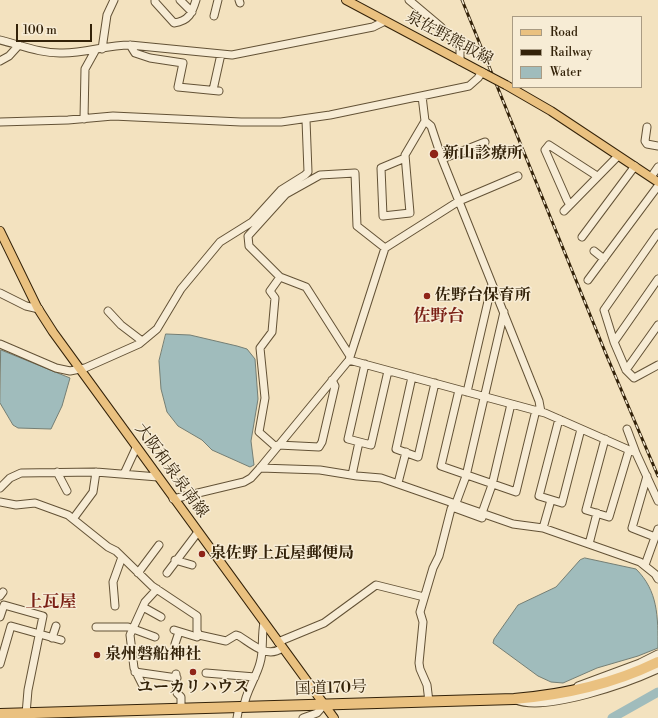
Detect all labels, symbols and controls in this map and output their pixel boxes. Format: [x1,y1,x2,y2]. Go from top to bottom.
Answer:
street label: 泉佐野熊取線 [402,8,496,70]
scale bar [18,16,94,42]
legend [512,16,642,88]
text: 100 m [23,23,57,38]
text: Road [550,25,578,40]
text: Railway [550,45,592,60]
text: Water [550,65,582,80]
place label: 新山診療所 [443,144,523,164]
marker: 新山診療所 [428,148,440,160]
place label: 佐野台保育所 [435,286,531,306]
marker: 佐野台保育所 [422,291,432,301]
district label: 佐野台 [414,307,464,327]
street label: 大阪和泉泉南線 [130,420,212,522]
place label: 泉佐野上瓦屋郵便局 [210,544,354,564]
marker: 泉佐野上瓦屋郵便局 [197,549,207,559]
district label: 上瓦屋 [26,593,76,613]
place label: 泉州磐船神社 [105,645,201,665]
marker: 泉州磐船神社 [92,650,102,660]
marker: ユーカリハウス [188,667,198,677]
place label: ユーカリハウス [137,678,249,698]
street label: 国道170号 [295,678,367,700]

